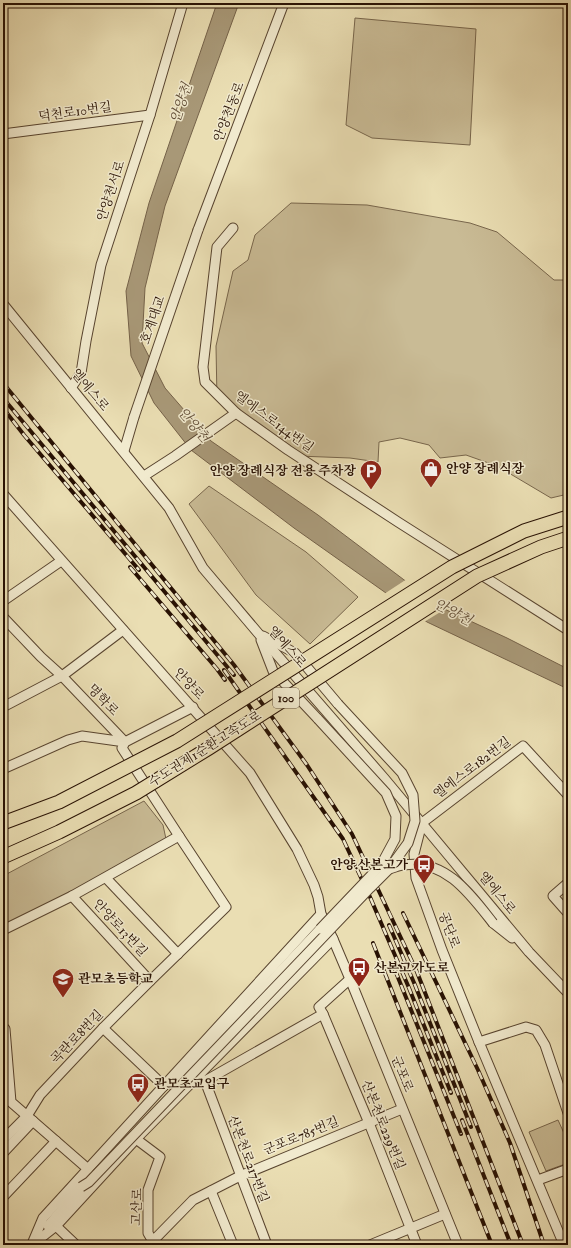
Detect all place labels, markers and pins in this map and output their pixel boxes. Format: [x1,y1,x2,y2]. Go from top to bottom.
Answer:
shop icon: 안양 장례식장 [418,456,444,489]
parking icon: 안양 장례식장 전용 주차장 [358,458,384,491]
place label: 안양 장례식장 [446,461,525,477]
place label: 안양 장례식장 전용 주차장 [210,463,356,479]
bus stop icon: 안양.산본고가 [411,852,437,885]
place label: 안양.산본고가 [330,857,408,873]
bus stop icon: 산본고가도로 [346,955,372,988]
place label: 산본고가도로 [374,960,450,976]
school or university icon: 관모초등학교 [50,966,76,999]
place label: 관모초등학교 [78,971,154,987]
bus stop icon: 관모초교입구 [125,1071,151,1104]
place label: 관모초교입구 [154,1076,230,1092]

